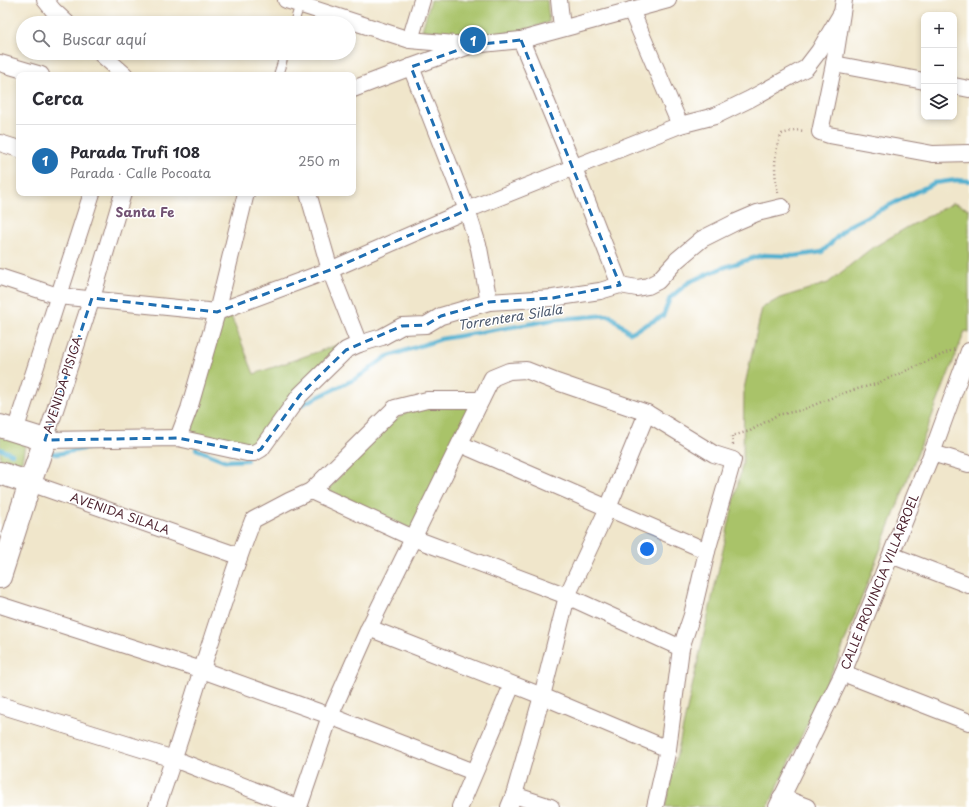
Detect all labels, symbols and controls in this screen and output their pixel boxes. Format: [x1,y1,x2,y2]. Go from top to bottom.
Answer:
map controls [921,12,957,120]
button: + [921,12,957,48]
search box [16,16,356,60]
pin: 1 [460,25,486,55]
icon: search [30,27,52,49]
text: Buscar aquí [62,27,146,50]
button: − [921,48,957,84]
button: layers [921,84,957,120]
text: Cerca [32,85,83,111]
text: Parada Trufi 108 [70,140,200,163]
text: 1 [42,151,48,170]
text: 250 m [298,151,340,170]
text: Parada · Calle Pocoata [70,163,211,182]
district label: Santa Fe [116,202,174,221]
water label: Torrentera Silala [456,299,564,334]
street label: AVENIDA PISIGA [38,334,86,436]
street label: AVENIDA SILALA [68,488,172,539]
street label: CALLE PROVINCIA VILLARROEL [835,491,923,672]
your location [637,539,657,559]

